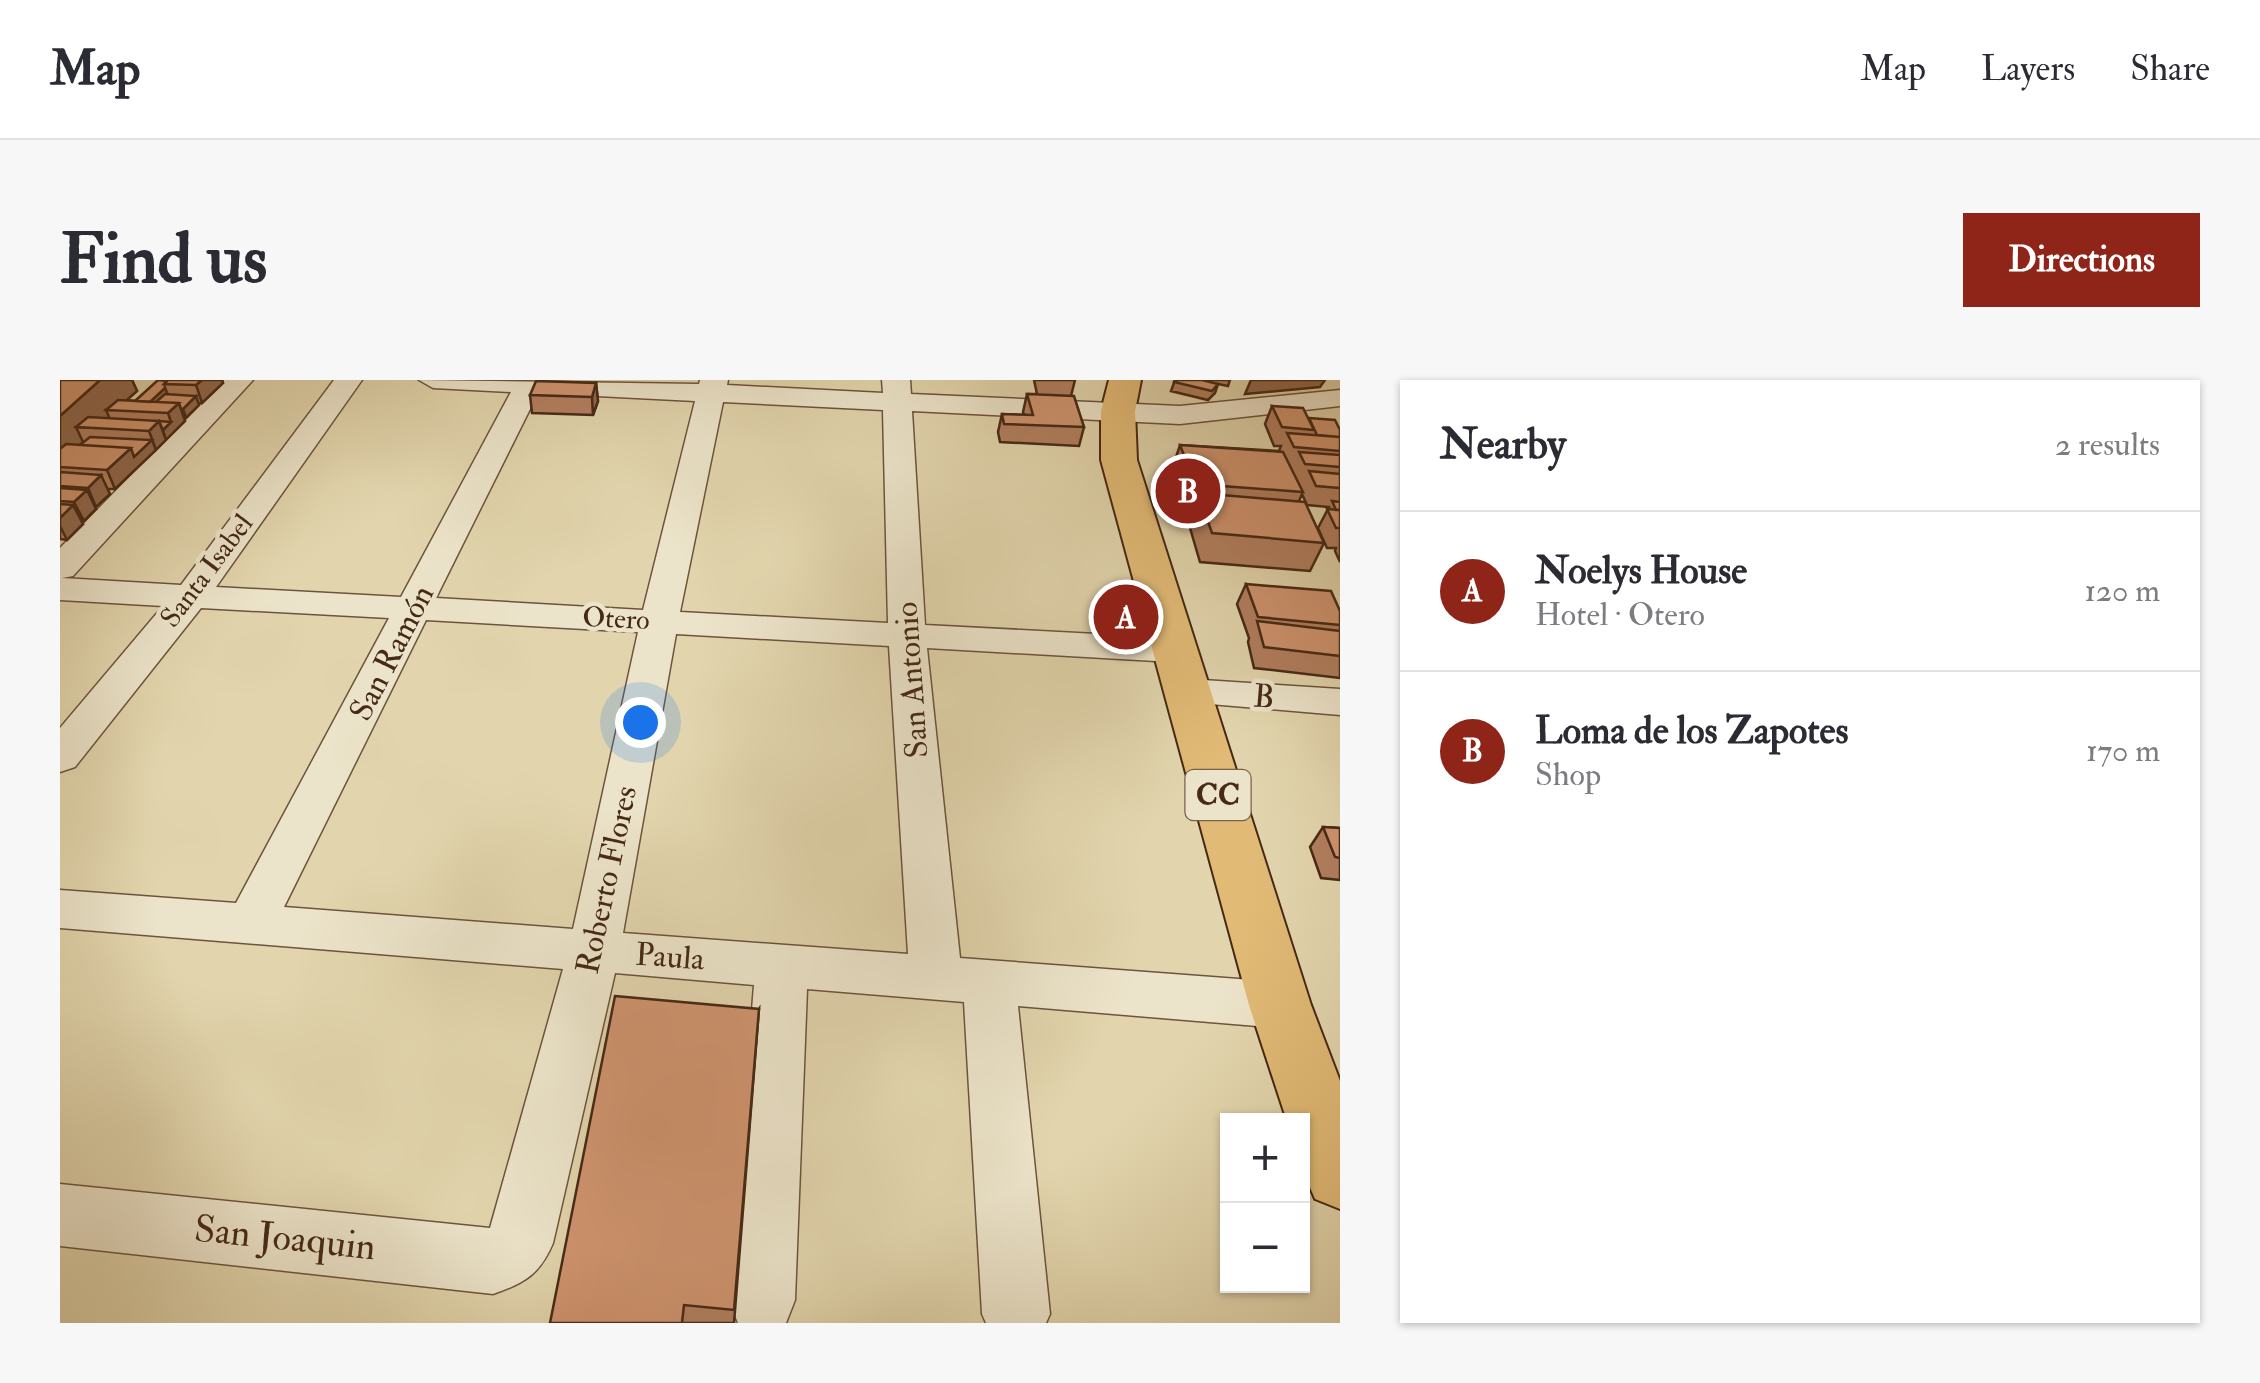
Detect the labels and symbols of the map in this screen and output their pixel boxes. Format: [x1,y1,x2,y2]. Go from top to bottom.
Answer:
pin: B [1156,454,1220,528]
street label: Santa Isabel [153,507,261,635]
street label: San Ramón [341,578,443,728]
pin: A [1094,580,1158,654]
street label: Otero [581,600,651,638]
street label: San Antonio [887,600,937,760]
street label: B [1252,676,1276,718]
your location [615,697,666,748]
road number: CC [1186,770,1250,820]
street label: Roberto Flores [568,782,646,978]
street label: Paula [634,935,707,979]
street label: San Joaquin [192,1205,378,1271]

